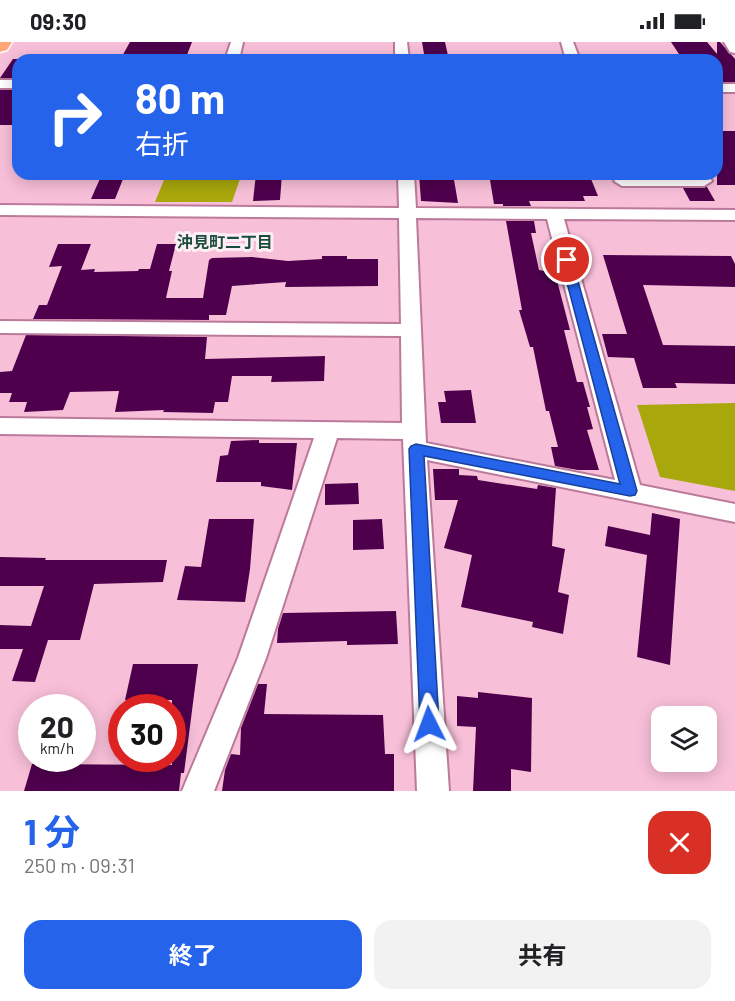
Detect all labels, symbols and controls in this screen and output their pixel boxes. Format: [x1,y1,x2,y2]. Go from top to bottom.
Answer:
text: 09:30 [30,8,87,34]
text: 80 m [135,72,225,122]
icon: right [36,78,114,156]
text: 右折 [135,127,189,159]
district label: 沖見町二丁目 [177,232,273,251]
pin [541,234,592,285]
icon: arrive [550,243,583,276]
position arrow [397,692,461,756]
speed limit sign: 30 [108,694,186,772]
map controls [651,706,717,772]
button: layers [651,706,717,772]
text: 20 [40,708,74,744]
text: km/h [40,739,74,757]
text: 1 分 [24,809,80,852]
button: close [648,811,711,874]
text: 250 m · 09:31 [24,853,135,877]
button: 終了 [24,920,362,989]
button: 共有 [374,920,711,989]

